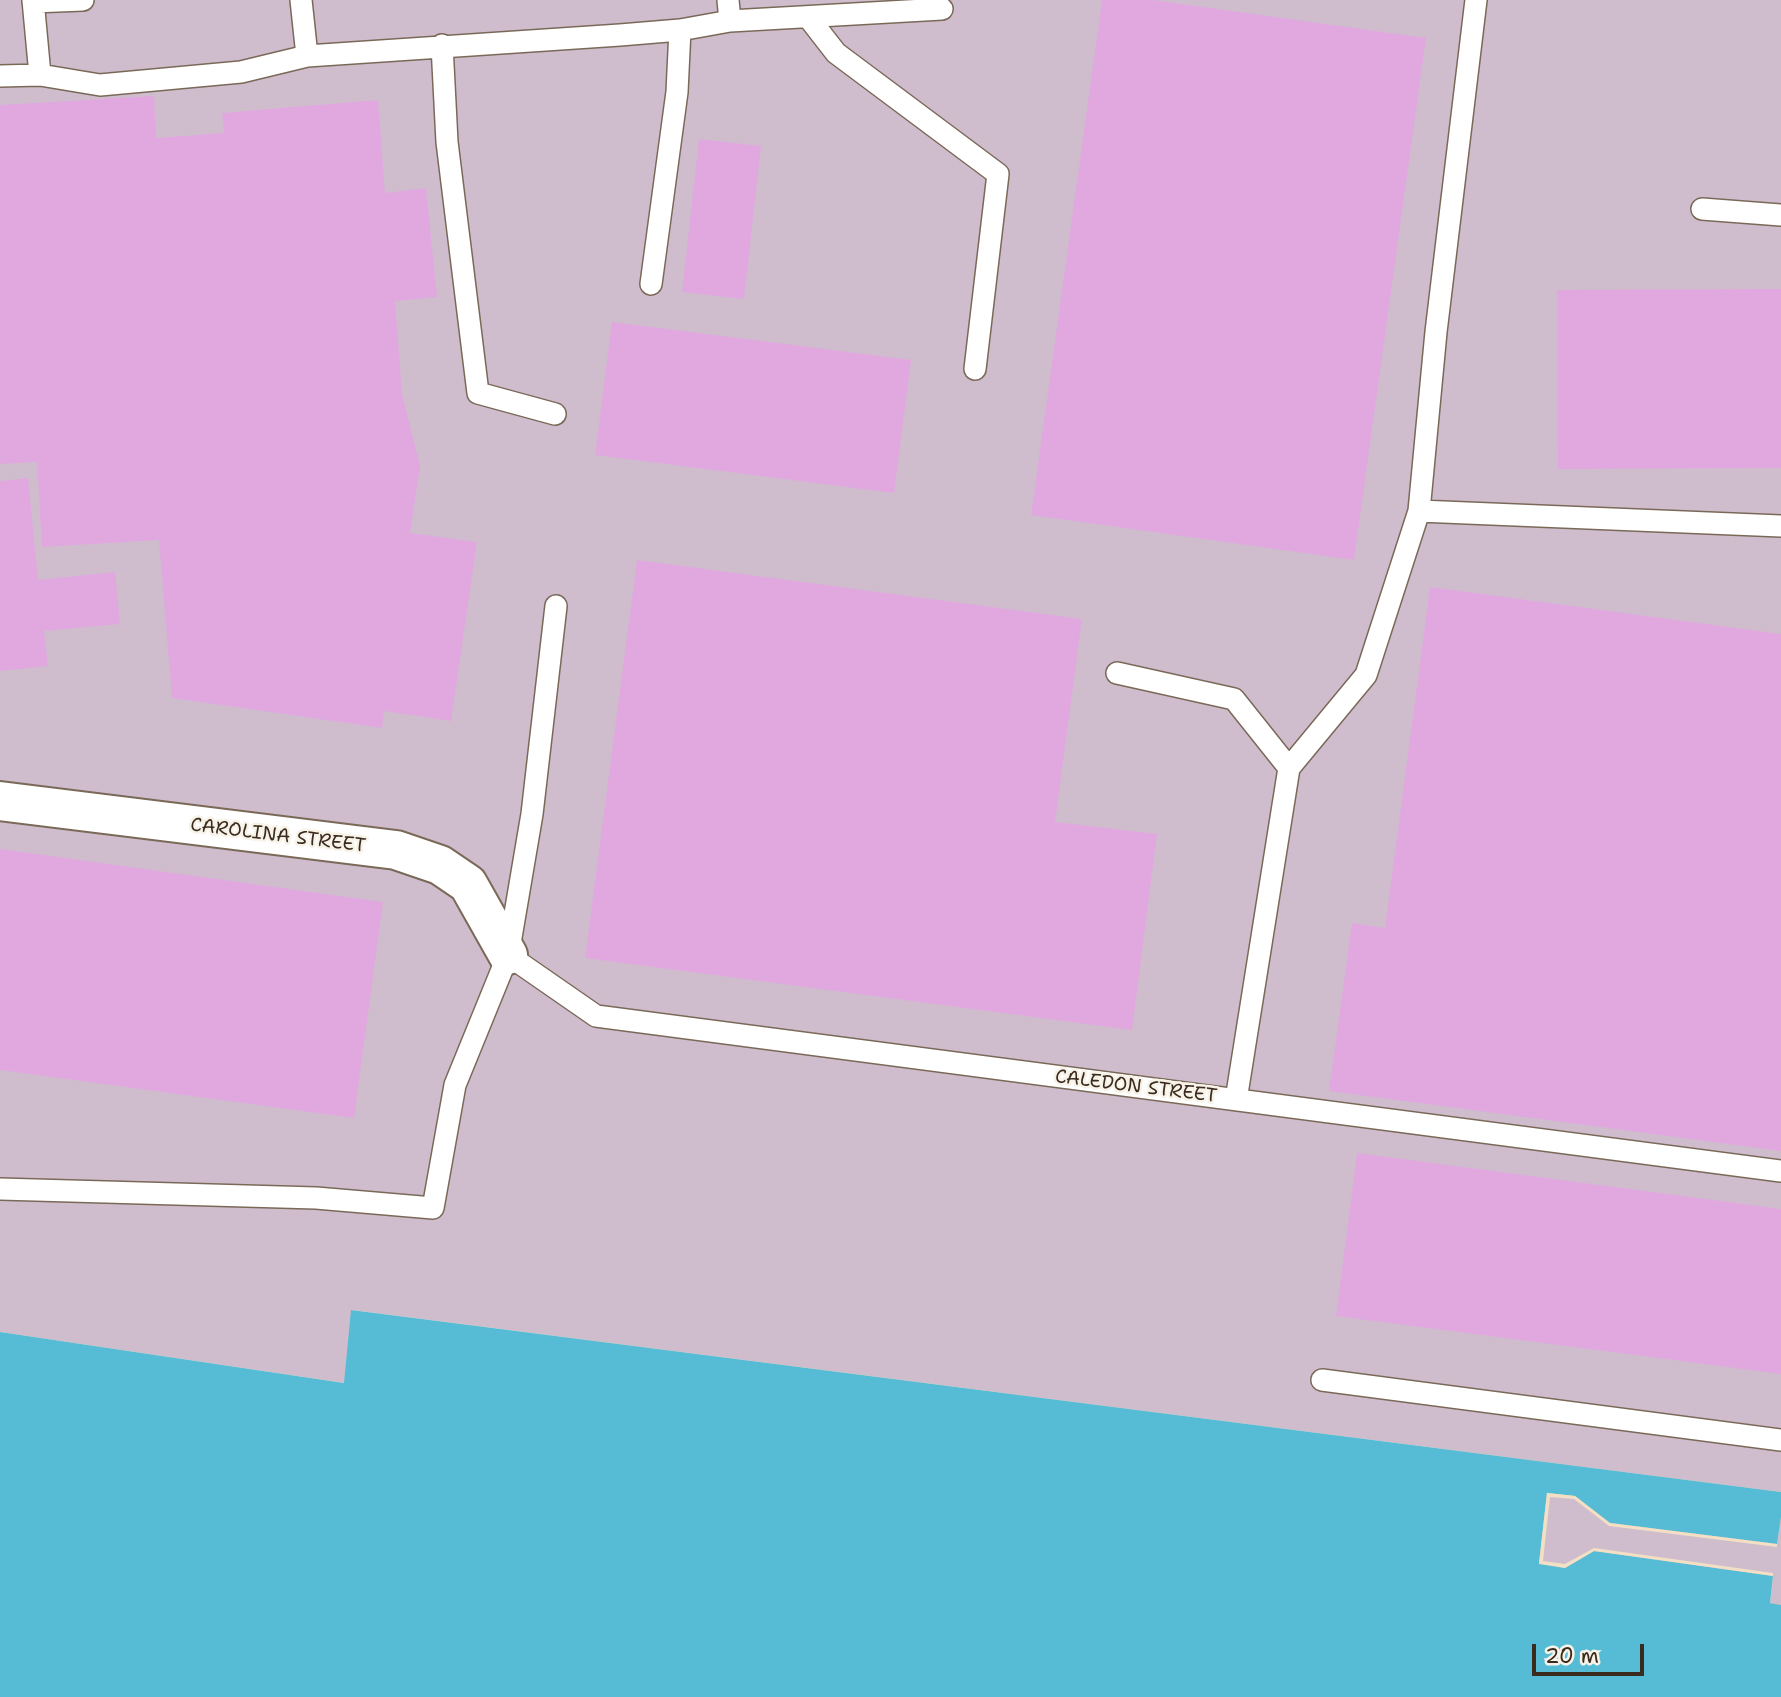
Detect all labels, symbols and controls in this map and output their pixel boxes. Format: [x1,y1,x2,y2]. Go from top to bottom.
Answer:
street label: CAROLINA STREET [189,814,367,858]
street label: CALEDON STREET [1054,1066,1218,1108]
scale bar [1536,1630,1648,1674]
text: 20 m [1545,1642,1599,1670]

